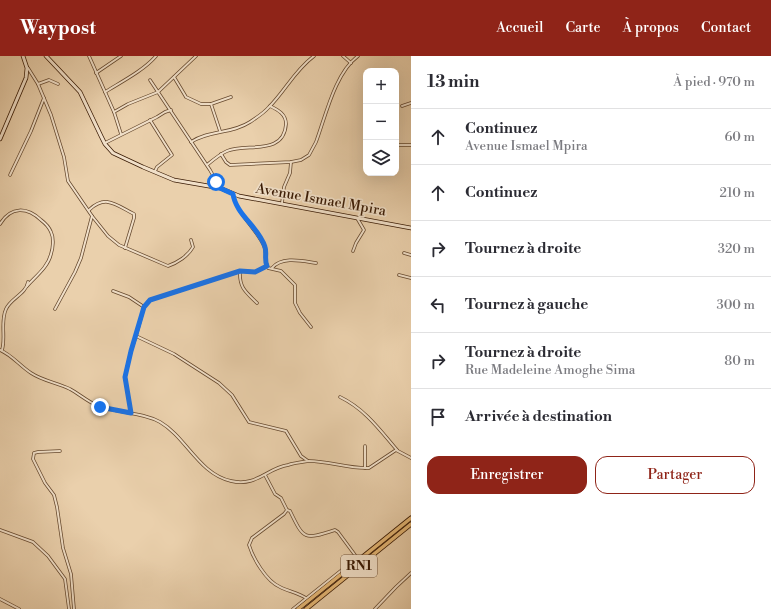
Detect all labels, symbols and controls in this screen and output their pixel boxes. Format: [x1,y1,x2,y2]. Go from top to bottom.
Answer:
text: Waypost [20,16,96,40]
text: Accueil [496,19,543,37]
text: Carte [565,19,600,37]
text: À propos [622,19,679,37]
text: Contact [701,19,751,37]
map controls [363,68,399,176]
button: + [363,68,399,104]
text: 13 min [427,71,479,93]
text: À pied · 970 m [673,74,755,90]
button: − [363,104,399,140]
text: Continuez [465,119,537,138]
icon: ahead [427,126,449,148]
text: 60 m [724,129,755,145]
text: Avenue Ismael Mpira [465,138,588,154]
button: layers [363,140,399,176]
route start [207,173,225,191]
street label: Avenue Ismael Mpira [253,179,388,220]
icon: ahead [427,182,449,204]
text: Continuez [465,183,537,202]
text: 210 m [720,185,755,201]
icon: right [427,238,449,260]
text: Tournez à droite [465,239,581,258]
text: 320 m [718,241,755,257]
icon: left [427,294,449,316]
text: Tournez à gauche [465,295,588,314]
text: 300 m [717,297,755,313]
text: Tournez à droite [465,343,581,362]
icon: right [427,350,449,372]
text: 80 m [724,353,755,369]
text: Rue Madeleine Amoghe Sima [465,362,635,378]
route end [91,398,109,416]
icon: arrive [427,406,449,428]
text: Arrivée à destination [465,407,612,426]
button: Enregistrer [427,456,587,494]
button: Partager [595,456,755,494]
road number: RN1 [341,555,377,577]

